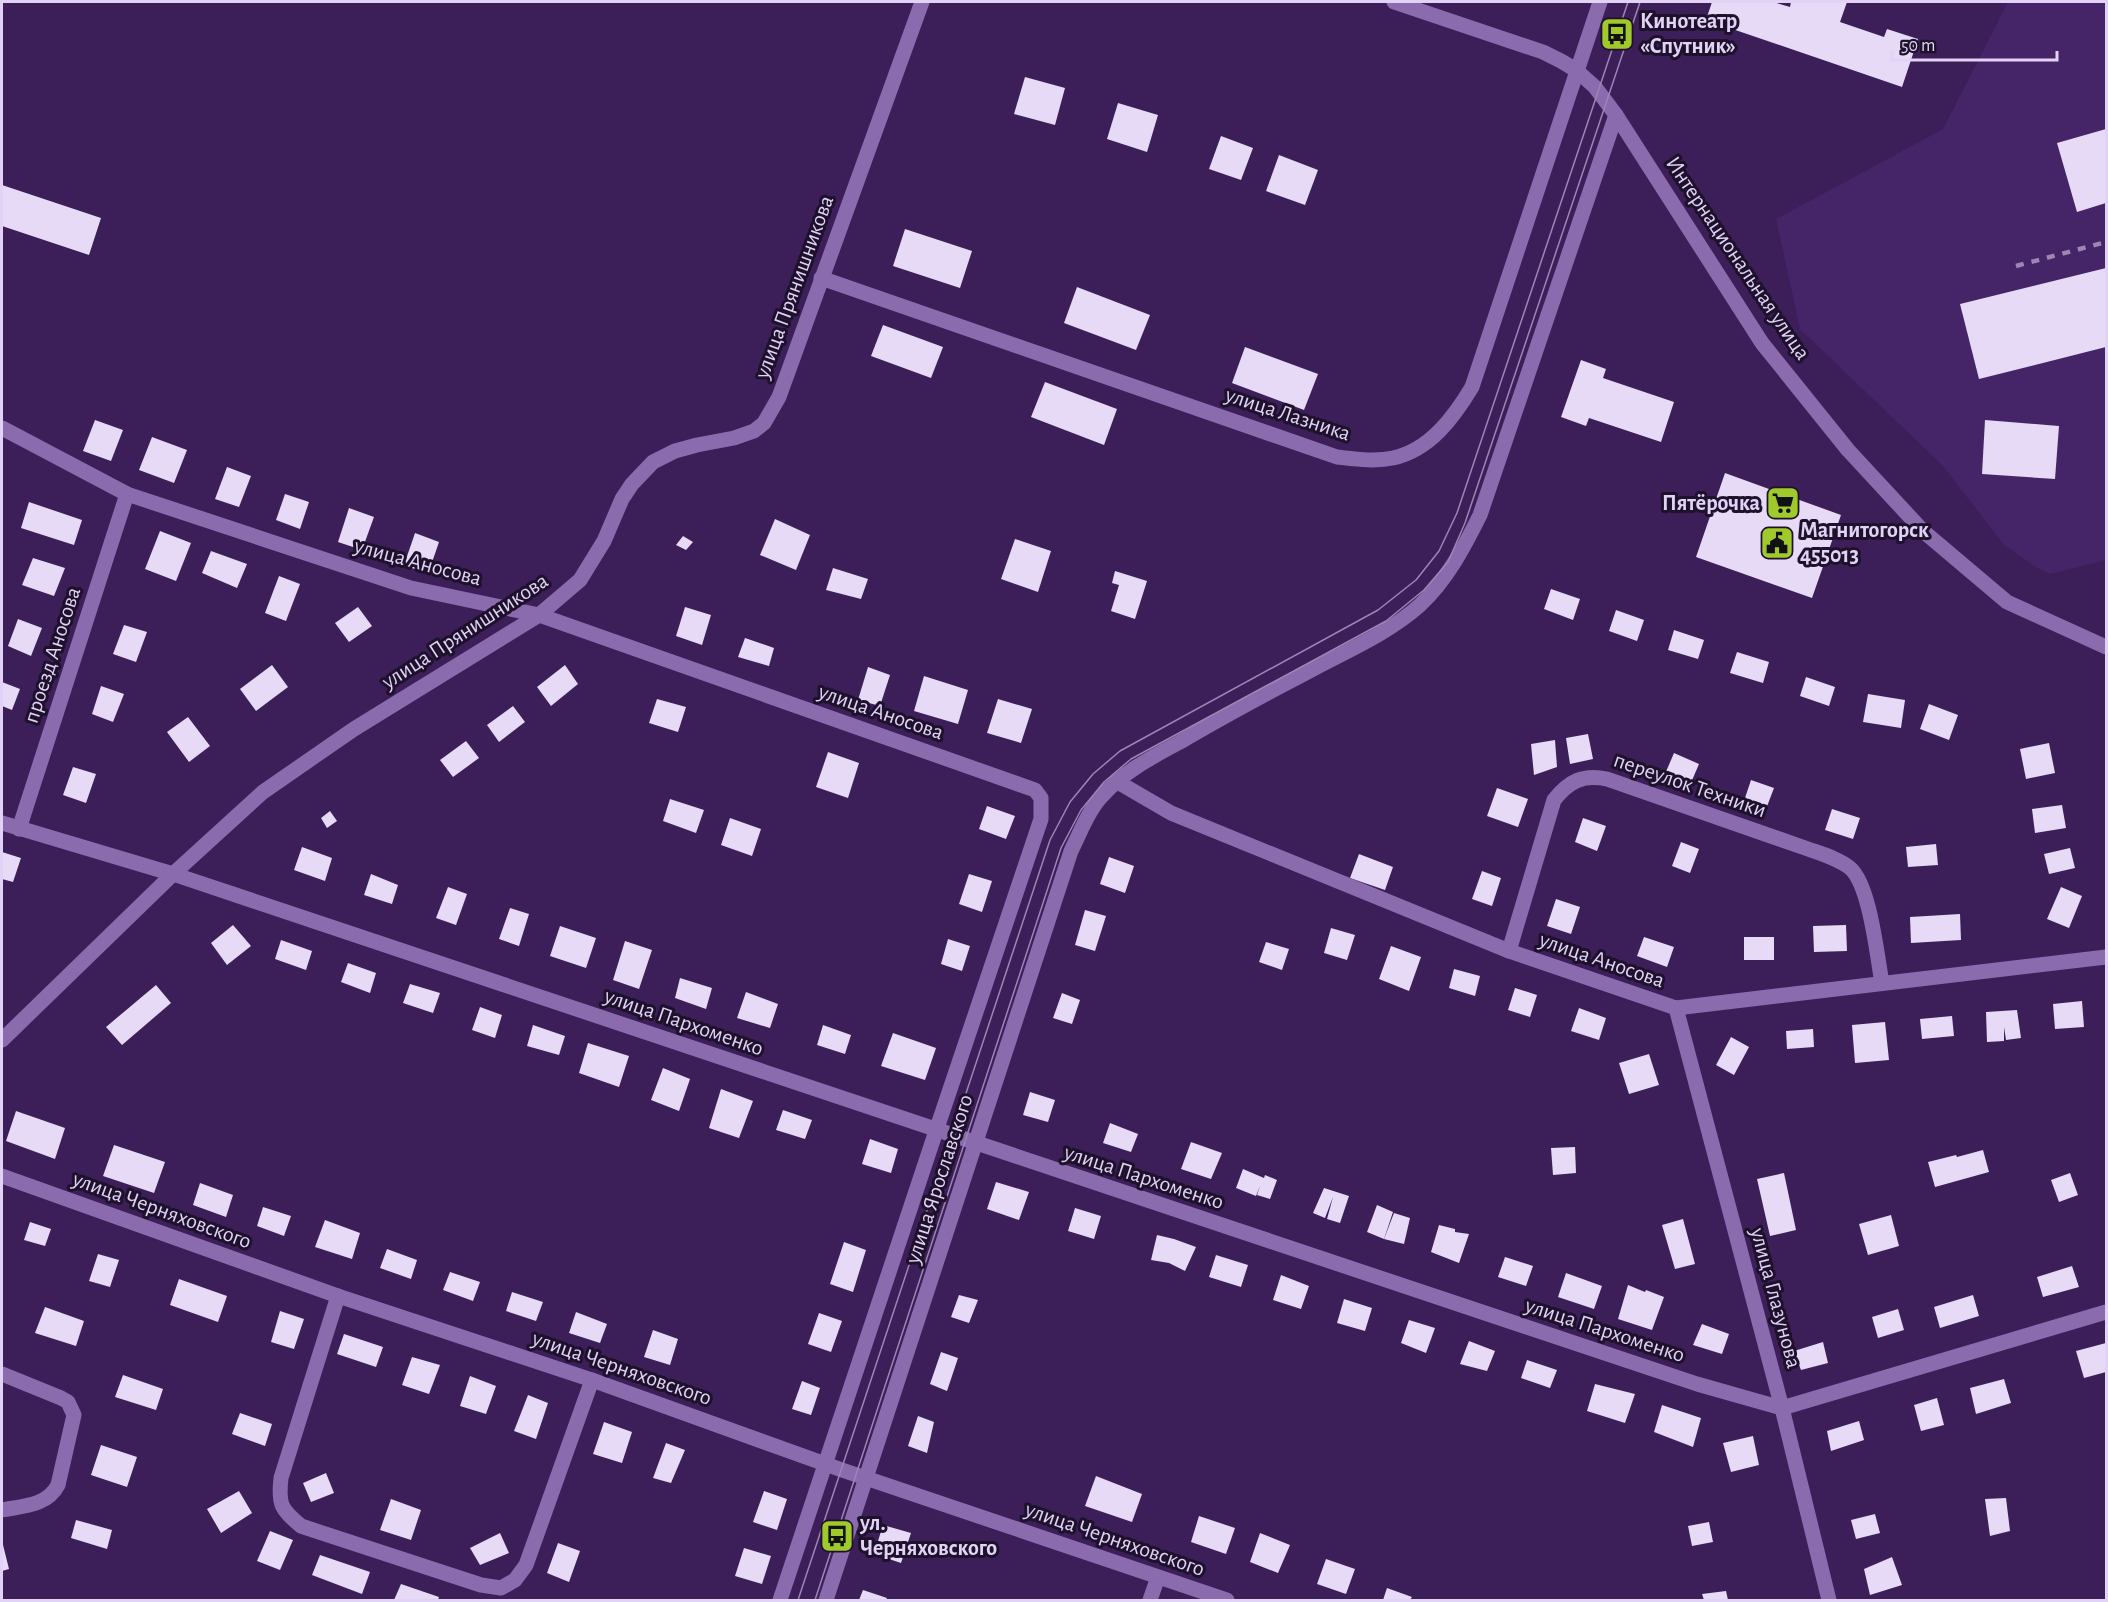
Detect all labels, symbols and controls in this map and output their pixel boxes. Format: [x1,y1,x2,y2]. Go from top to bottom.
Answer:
place label: Кинотеатр «Спутник» [1640,10,1737,58]
bus stop icon: Кинотеатр «Спутник» [1599,16,1635,52]
scale bar [1892,24,2057,62]
text: 50 m [1901,37,1935,55]
street label: Интернациональная улица [1662,152,1814,364]
street label: улица Прянишникова [750,193,837,382]
street label: улица Лазника [1222,383,1353,445]
supermarket icon: Пятёрочка [1765,485,1801,521]
place label: Пятёрочка [1662,492,1760,514]
place label: Магнитогорск 455013 [1800,519,1929,566]
public building icon: Магнитогорск 455013 [1759,525,1795,561]
street label: улица Аносова [351,534,484,590]
street label: улица Прянишникова [377,569,552,693]
street label: проезд Аносова [20,584,84,726]
street label: улица Аносова [815,680,946,744]
street label: переулок Техники [1611,749,1769,821]
street label: улица Аносова [1536,928,1667,992]
street label: улица Пархоменко [601,984,766,1059]
street label: улица Ярославского [901,1092,977,1267]
street label: улица Пархоменко [1061,1141,1227,1213]
street label: улица Черняховского [69,1167,254,1253]
street label: улица Глазунова [1746,1225,1805,1370]
street label: улица Пархоменко [1522,1294,1688,1366]
street label: улица Черняховского [529,1327,715,1409]
street label: улица Черняховского [1022,1498,1208,1580]
place label: ул. Черняховского [859,1512,997,1559]
bus stop icon: ул. Черняховского [819,1518,855,1554]

